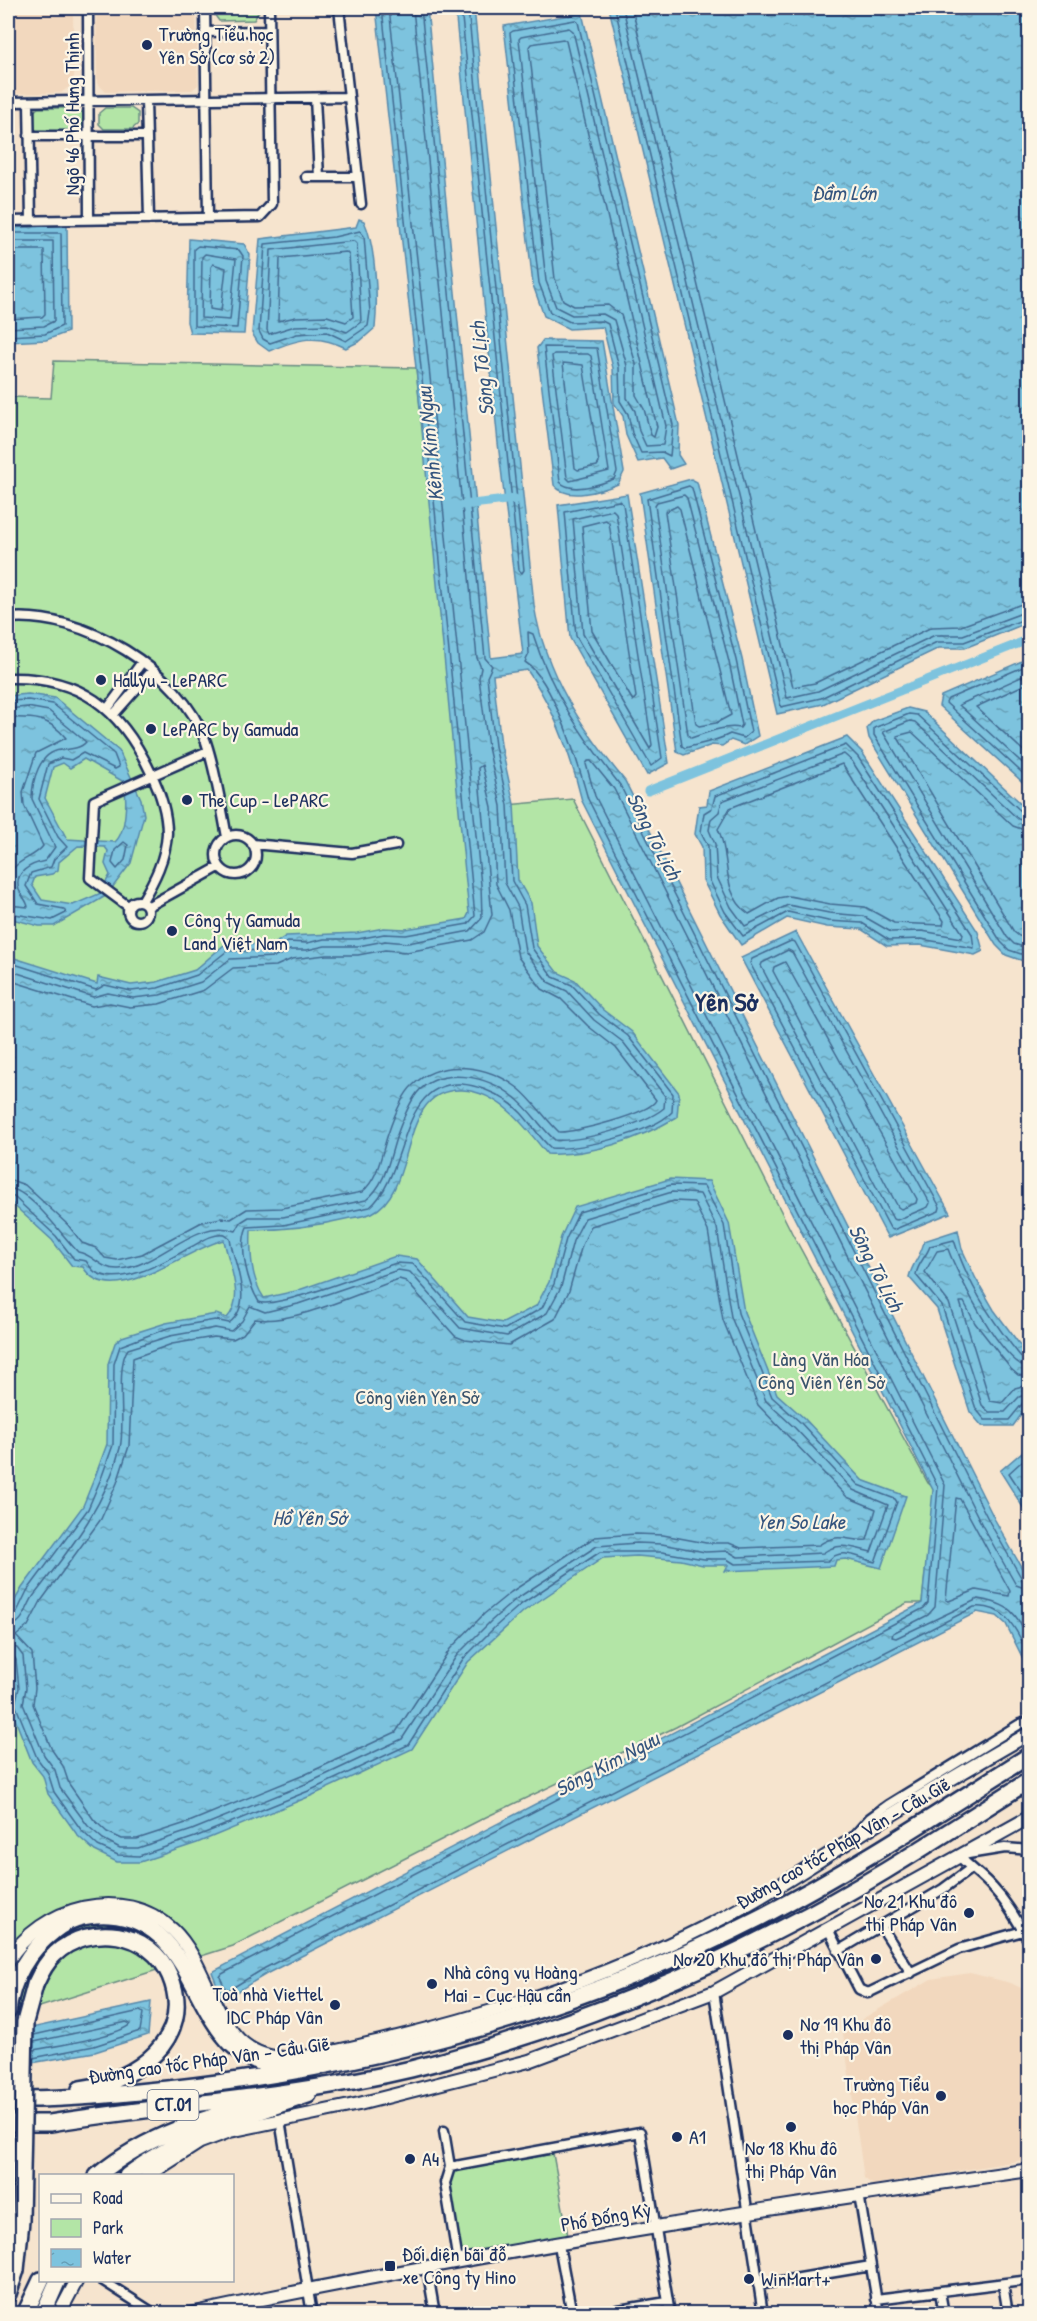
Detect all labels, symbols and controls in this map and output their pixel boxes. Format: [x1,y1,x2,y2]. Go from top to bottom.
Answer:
place label: Trường Tiểu học Yên Sở (cơ sở 2) [159,20,275,70]
street label: Ngõ 46 Phố Hưng Thịnh [58,33,85,195]
marker: Trường Tiểu học Yên Sở (cơ sở 2) [140,38,154,52]
water label: Đầm Lớn [812,178,878,207]
water label: Sông Tô Lịch [462,319,501,417]
water label: Kênh Kim Ngưu [409,384,450,503]
place label: Hallyu - LePARC [113,666,227,693]
marker: Hallyu - LePARC [94,673,108,687]
place label: LePARC by Gamuda [163,715,299,742]
marker: LePARC by Gamuda [144,722,158,736]
place label: The Cup - LePARC [199,786,329,813]
water label: Sông Tô Lịch [620,787,689,885]
marker: The Cup - LePARC [180,793,194,807]
place label: Công ty Gamuda Land Việt Nam [184,906,300,956]
marker: Công ty Gamuda Land Việt Nam [165,924,179,938]
district label: Yên Sở [695,984,760,1019]
water label: Sông Tô Lịch [842,1219,911,1317]
park label: Làng Văn Hóa Công Viên Yên Sở [758,1345,885,1395]
park label: Công viên Yên Sở [355,1383,480,1410]
water label: Hồ Yên Sở [272,1503,349,1532]
water label: Yen So Lake [757,1507,847,1536]
water label: Sông Kim Ngưu [550,1723,665,1803]
street label: Đường cao tốc Pháp Vân - Cầu Giẽ [731,1770,955,1915]
place label: Nơ 21 Khu đô thị Pháp Vân [864,1887,957,1937]
marker: Nơ 21 Khu đô thị Pháp Vân [962,1906,976,1920]
place label: Nơ 20 Khu đô thị Pháp Vân [673,1945,864,1972]
marker: Nơ 20 Khu đô thị Pháp Vân [869,1952,883,1966]
place label: Nhà công vụ Hoàng Mai - Cục Hậu cần [444,1958,578,2008]
marker: Nhà công vụ Hoàng Mai - Cục Hậu cần [425,1977,439,1991]
place label: Toà nhà Viettel IDC Pháp Vân [213,1980,324,2030]
marker: Toà nhà Viettel IDC Pháp Vân [328,1998,342,2012]
place label: Nơ 19 Khu đô thị Pháp Vân [800,2010,892,2060]
marker: Nơ 19 Khu đô thị Pháp Vân [781,2028,795,2042]
street label: Đường cao tốc Pháp Vân - Cầu Giẽ [87,2029,331,2090]
place label: Trường Tiểu học Pháp Vân [833,2070,929,2120]
marker: Trường Tiểu học Pháp Vân [934,2089,948,2103]
road number: CT.01 [148,2090,198,2120]
marker: Nơ 18 Khu đô thị Pháp Vân [784,2120,798,2134]
place label: A1 [689,2123,706,2150]
marker: A1 [670,2130,684,2144]
place label: Nơ 18 Khu đô thị Pháp Vân [745,2134,837,2184]
place label: A4 [422,2145,439,2172]
marker: A4 [403,2152,417,2166]
legend [39,2174,234,2282]
text: Road [93,2185,123,2210]
street label: Phố Đống Kỳ [559,2195,653,2238]
text: Park [93,2215,124,2240]
place label: Đối diện bãi đỗ xe Công ty Hino [402,2240,516,2290]
text: Water [93,2245,131,2270]
marker: Đối diện bãi đỗ xe Công ty Hino [383,2259,397,2273]
place label: WinMart+ [761,2265,831,2292]
marker: WinMart+ [742,2272,756,2286]

